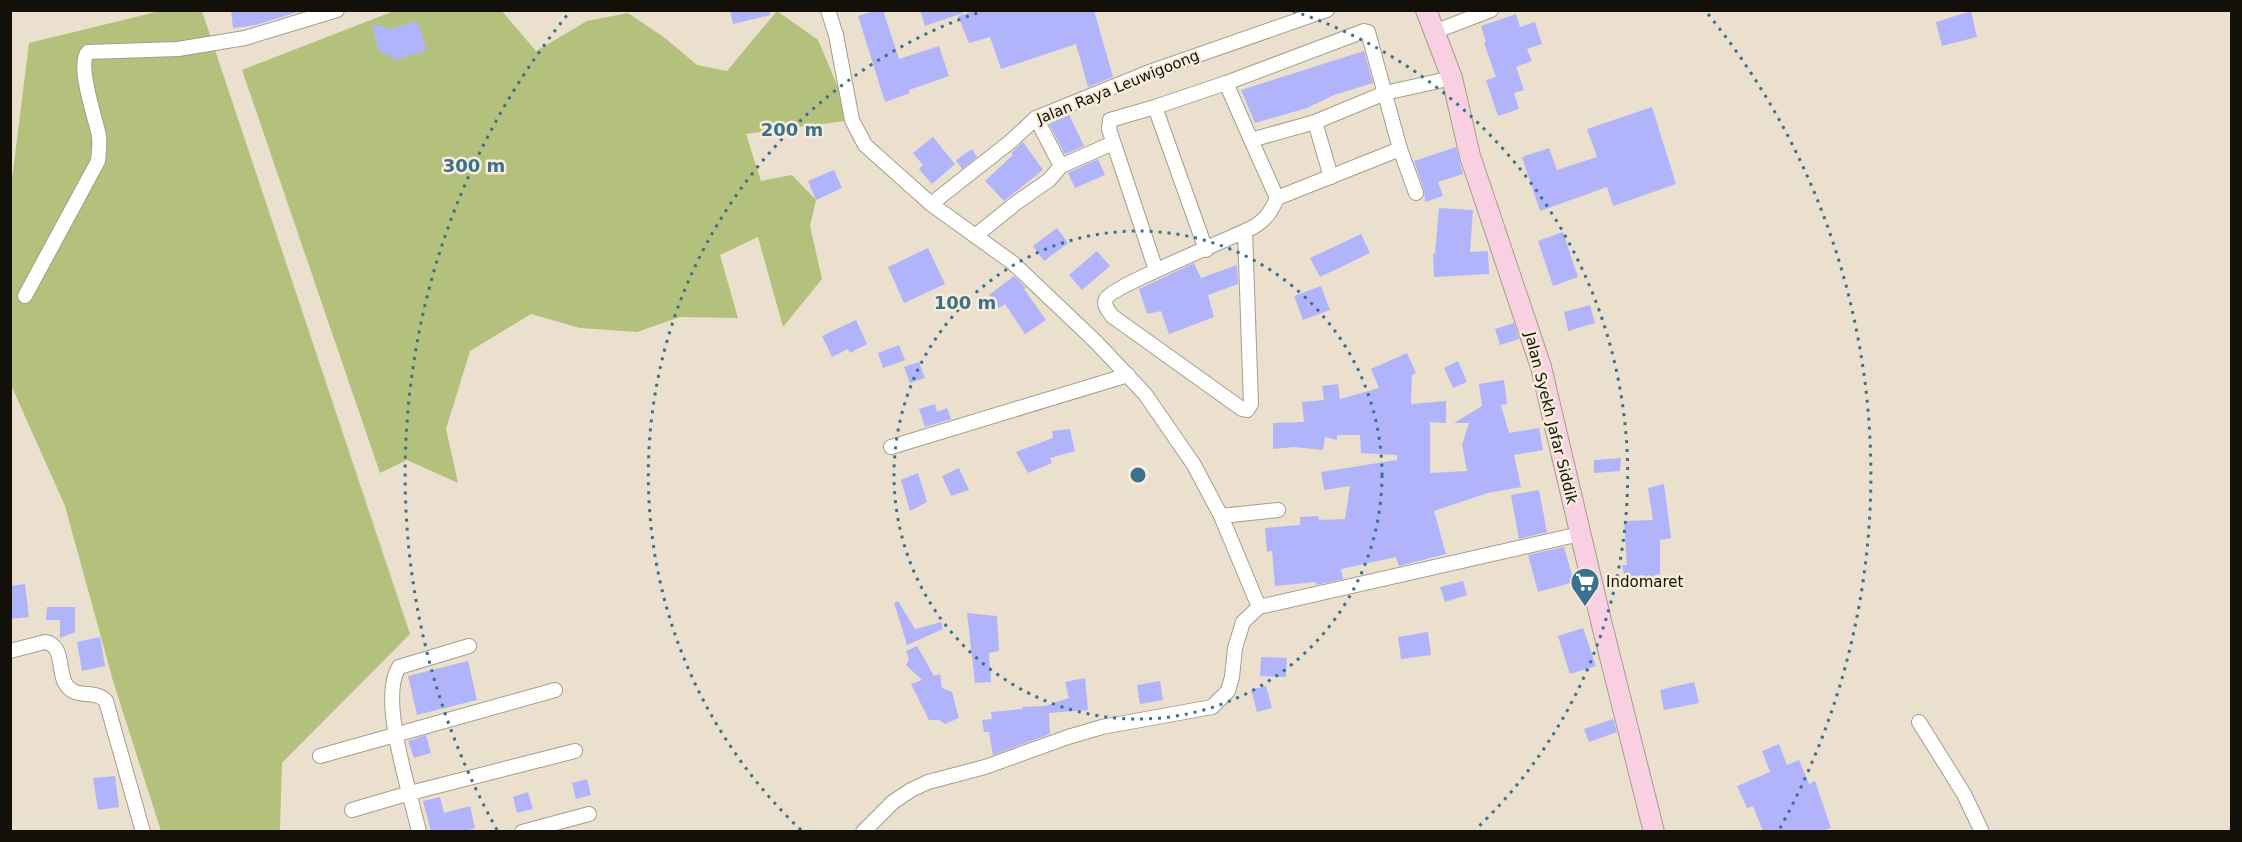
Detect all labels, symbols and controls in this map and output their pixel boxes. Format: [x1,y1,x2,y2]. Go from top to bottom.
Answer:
street label: Jalan Raya Leuwigoong [1033,46,1202,128]
text: 200 m [761,119,823,140]
text: 300 m [443,155,505,176]
text: 100 m [934,292,996,313]
street label: Jalan Syekh Jafar Siddik [1521,329,1581,506]
centre of rings [1128,465,1148,485]
supermarket icon: Indomaret [1569,566,1601,608]
place label: Indomaret [1606,573,1683,591]

